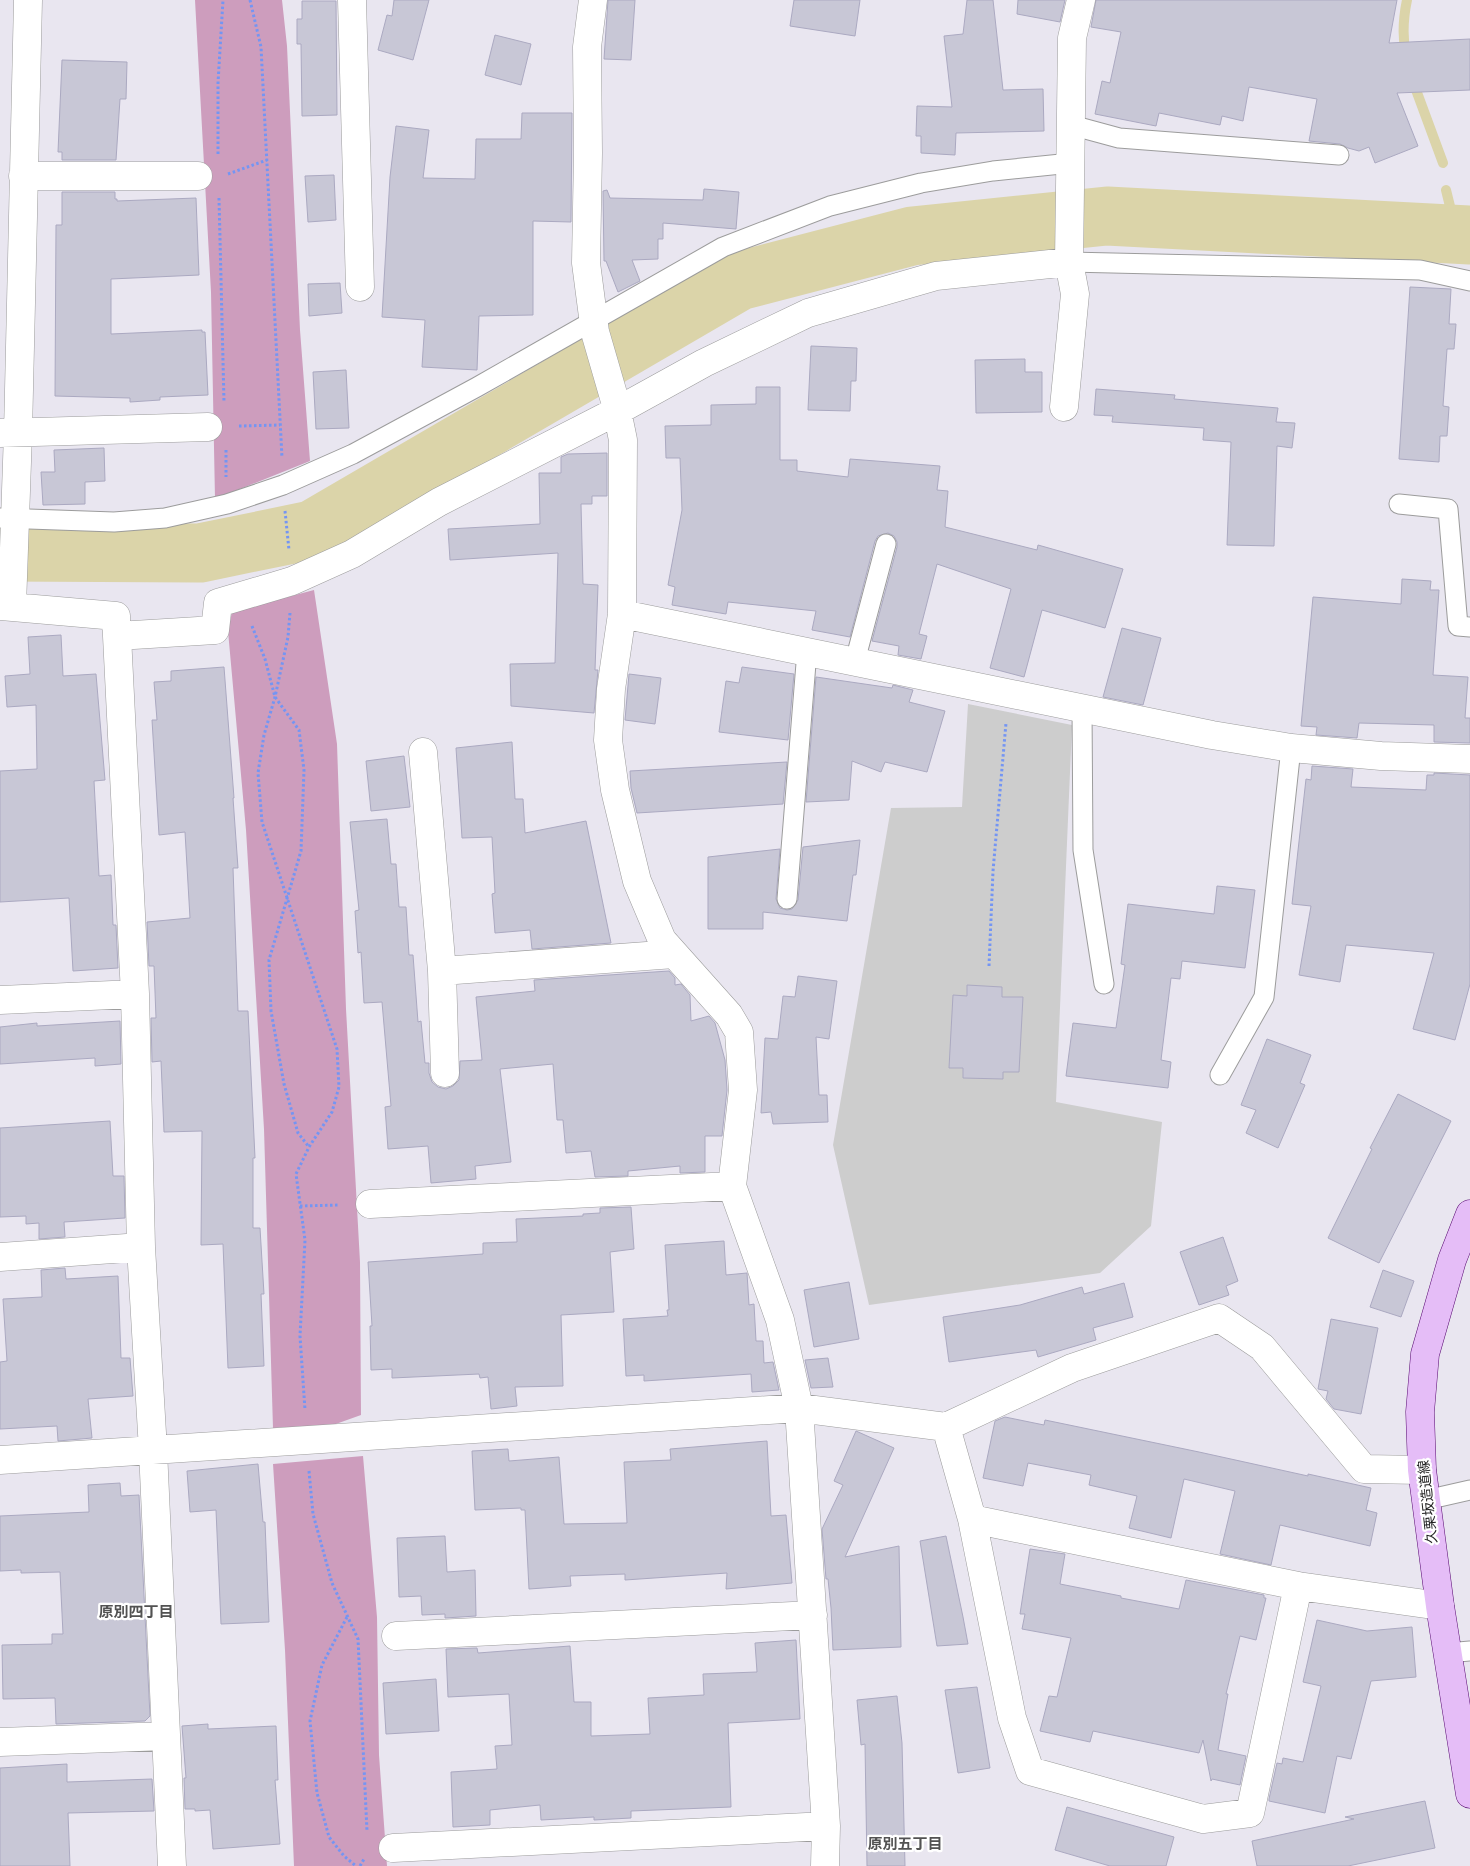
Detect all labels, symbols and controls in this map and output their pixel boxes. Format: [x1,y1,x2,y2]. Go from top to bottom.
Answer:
street label: 久栗坂造道線 [1414,1459,1440,1545]
district label: 原別四丁目 [98,1602,174,1620]
district label: 原別五丁目 [867,1834,943,1852]

